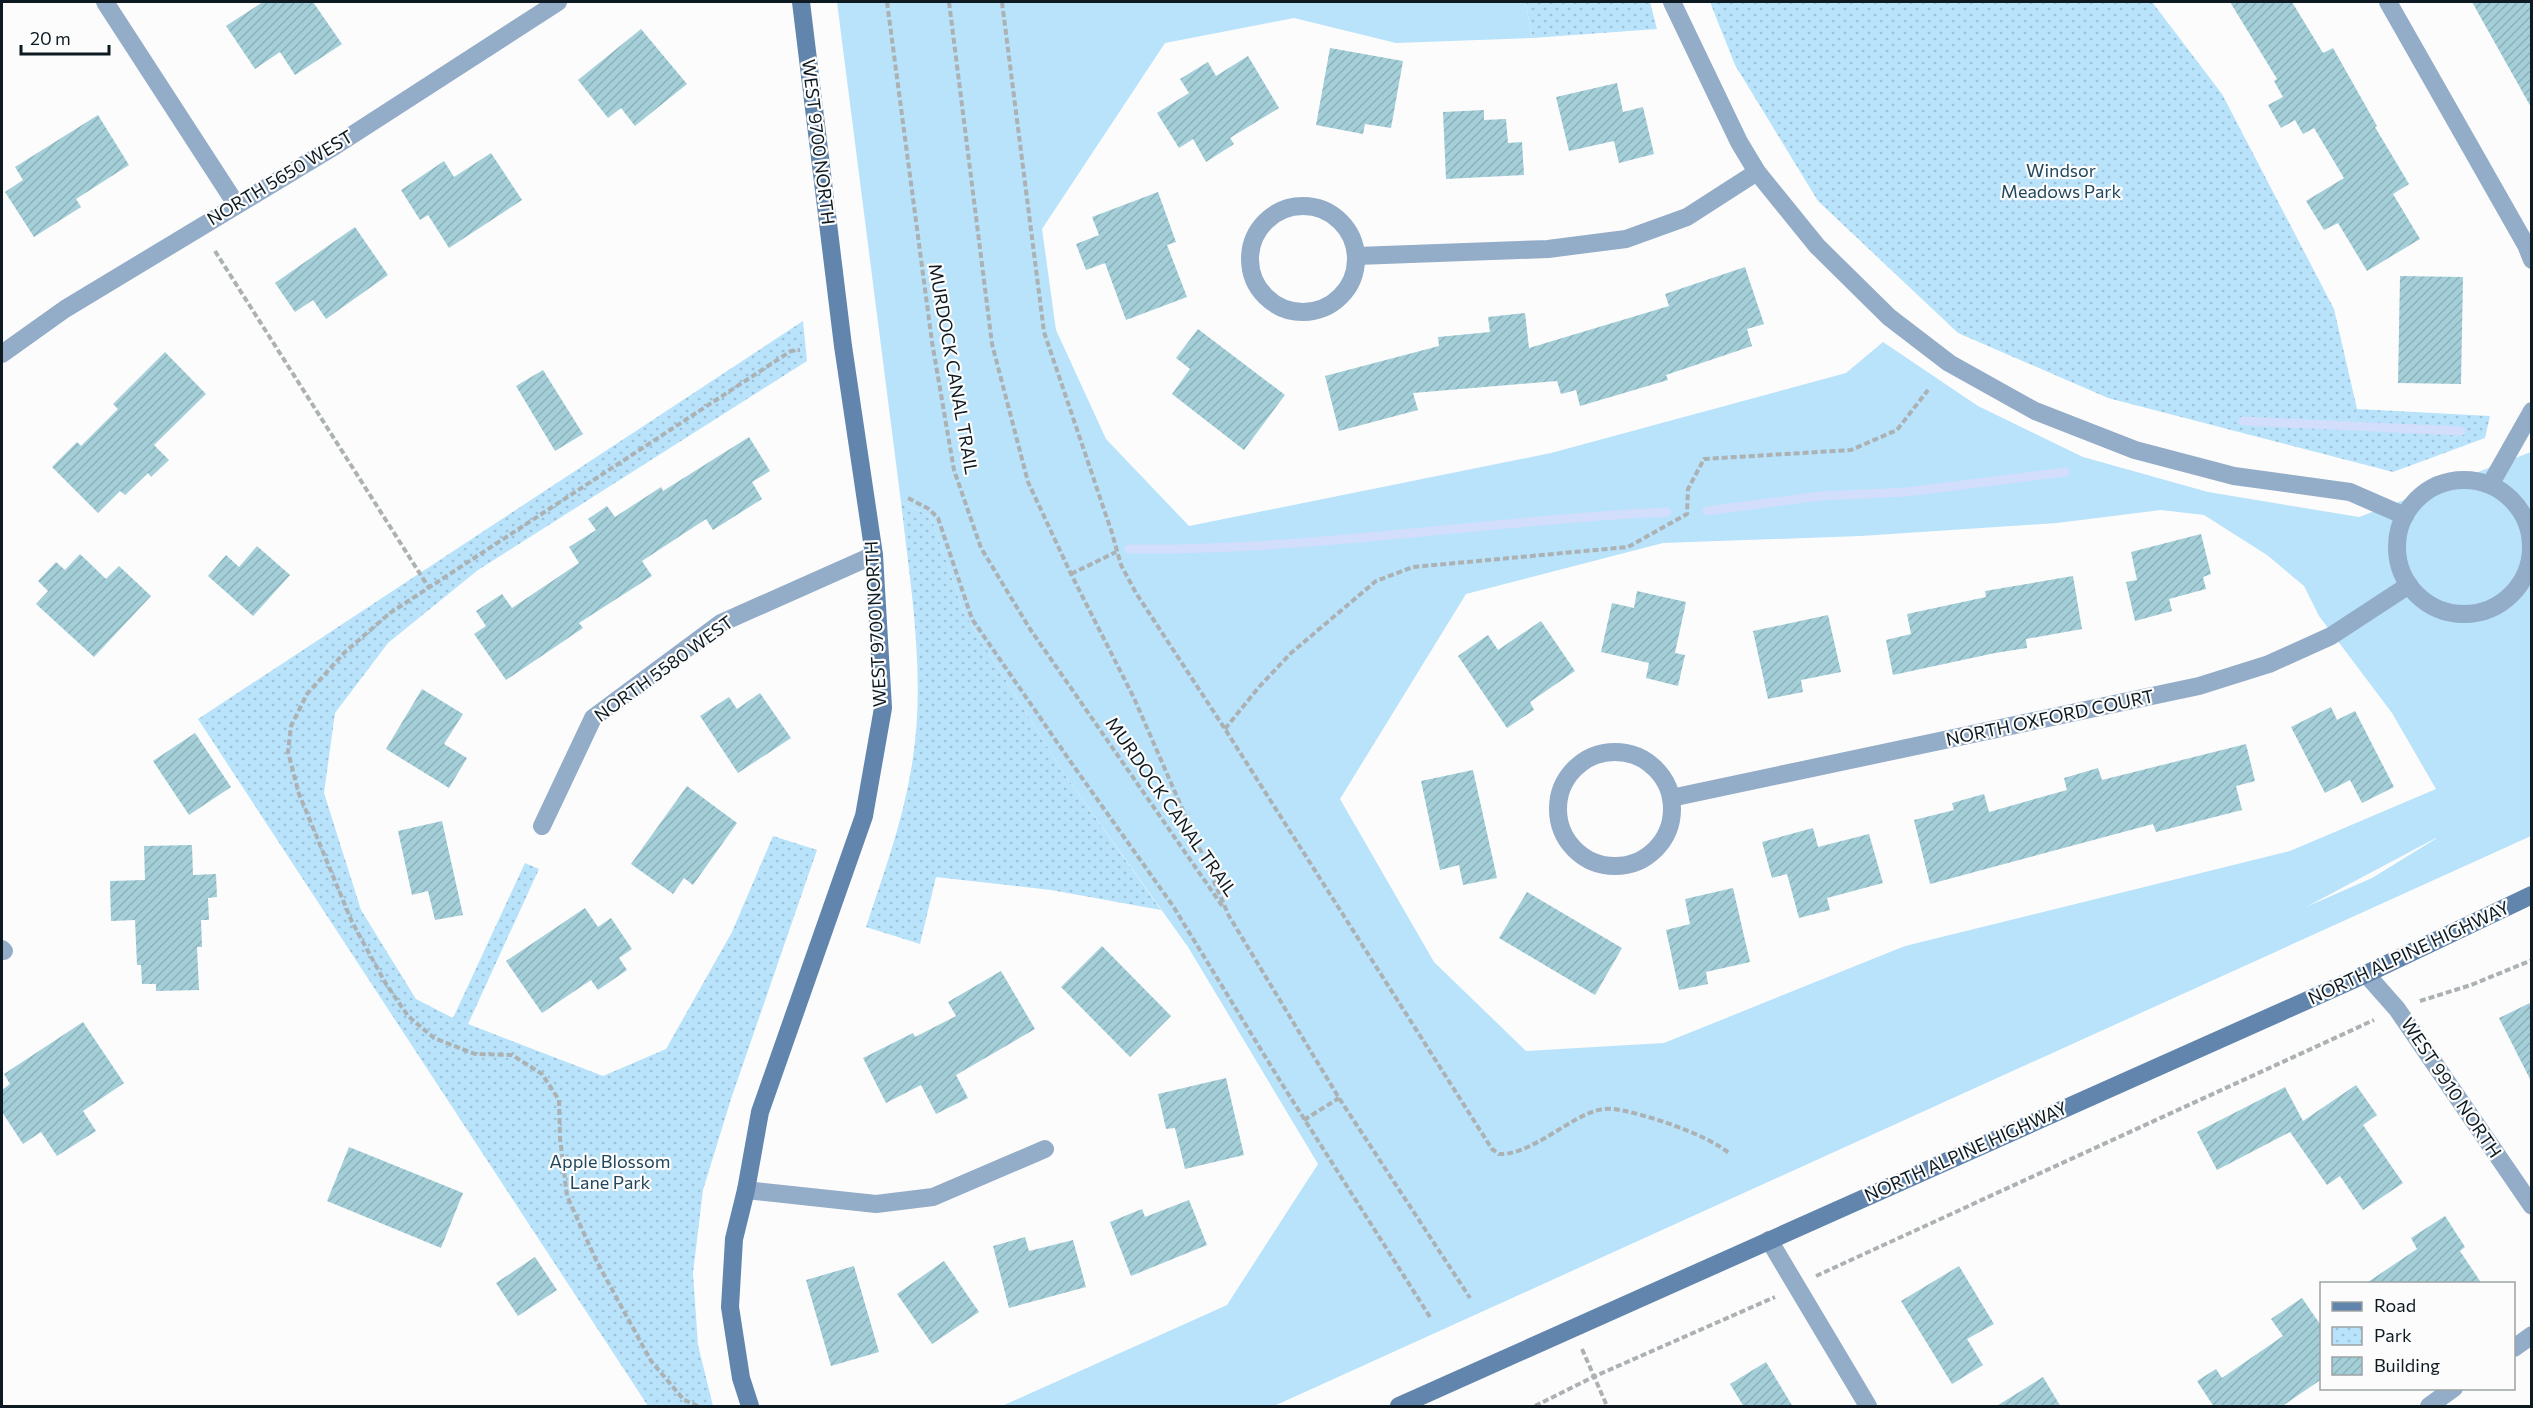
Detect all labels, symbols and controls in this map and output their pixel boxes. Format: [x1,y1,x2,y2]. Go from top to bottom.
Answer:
scale bar [21,18,110,56]
text: 20 m [30,27,71,49]
street label: WEST 9700 NORTH [798,58,840,226]
street label: NORTH 5650 WEST [203,125,356,229]
park label: Windsor Meadows Park [2001,159,2122,202]
street label: MURDOCK CANAL TRAIL [925,262,983,476]
street label: WEST 9700 NORTH [860,540,890,708]
street label: NORTH 5580 WEST [590,610,737,726]
street label: NORTH OXFORD COURT [1944,684,2156,750]
street label: MURDOCK CANAL TRAIL [1101,712,1242,900]
street label: NORTH ALPINE HIGHWAY [2304,896,2513,1009]
street label: WEST 9910 NORTH [2397,1013,2507,1162]
street label: NORTH ALPINE HIGHWAY [1861,1096,2071,1206]
park label: Apple Blossom Lane Park [550,1150,670,1193]
legend [2320,1282,2515,1390]
text: Road [2374,1294,2416,1316]
text: Park [2374,1324,2412,1346]
text: Building [2374,1354,2440,1376]

